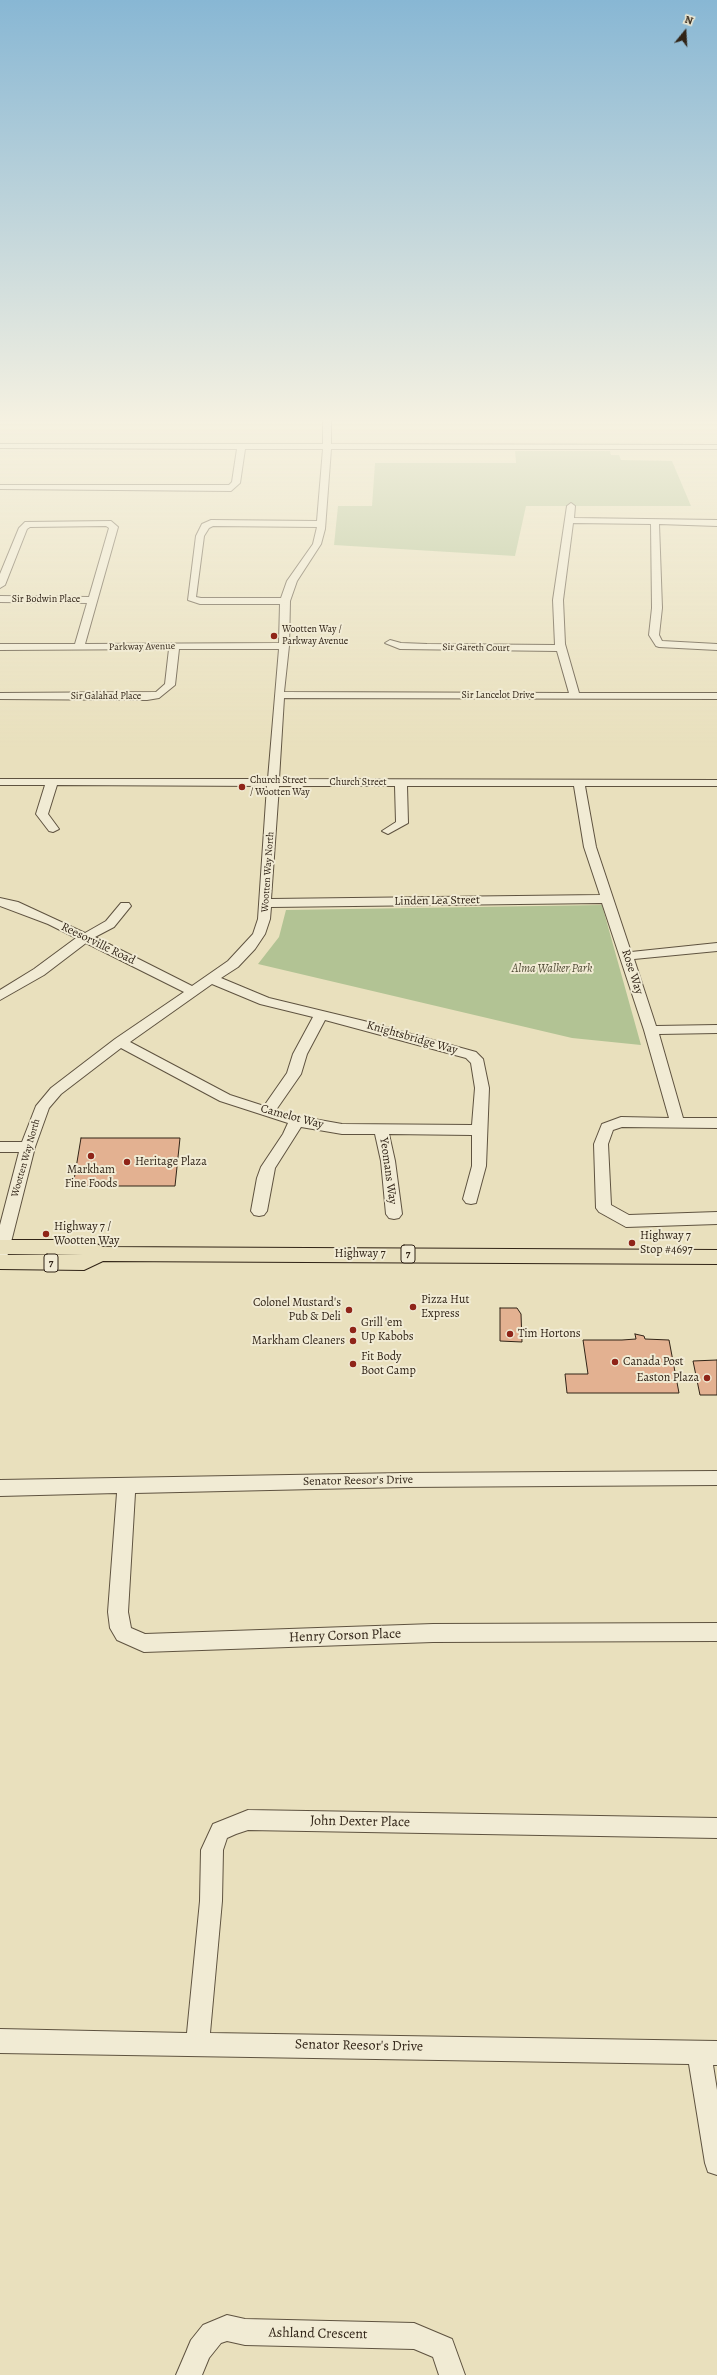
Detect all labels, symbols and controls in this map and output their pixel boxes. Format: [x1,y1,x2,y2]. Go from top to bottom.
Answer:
north arrow [665,12,705,52]
text: N [683,12,695,28]
street label: Sir Bodwin Place [12,594,80,606]
place label: Wootten Way / Parkway Avenue [282,624,348,648]
marker: Wootten Way / Parkway Avenue [269,631,279,641]
street label: Parkway Avenue [109,640,175,654]
street label: Sir Gareth Court [442,641,510,655]
street label: Sir Lancelot Drive [462,690,534,702]
street label: Sir Galahad Place [71,691,141,703]
place label: Church Street / Wootten Way [250,775,310,798]
street label: Church Street [330,777,386,789]
marker: Church Street / Wootten Way [237,782,247,792]
street label: Wootten Way North [259,831,277,913]
street label: Linden Lea Street [394,893,480,909]
street label: Reesorville Road [59,920,137,968]
street label: Rose Way [618,948,646,996]
park label: Alma Walker Park [512,962,592,976]
street label: Knightsbridge Way [365,1018,459,1058]
street label: Camelot Way [259,1102,325,1132]
street label: Wootten Way North [9,1117,43,1199]
street label: Yeomans Way [376,1137,400,1205]
marker: Markham Fine Foods [86,1151,96,1161]
place label: Heritage Plaza [135,1155,207,1169]
marker: Heritage Plaza [122,1157,132,1167]
place label: Markham Fine Foods [65,1163,117,1191]
place label: Highway 7 / Wootten Way [54,1220,119,1248]
marker: Highway 7 / Wootten Way [41,1229,51,1239]
place label: Highway 7 Stop #4697 [640,1229,692,1257]
marker: Highway 7 Stop #4697 [627,1238,637,1248]
road number: 7 [401,1245,415,1263]
street label: Highway 7 [335,1247,385,1261]
road number: 7 [44,1254,58,1272]
place label: Pizza Hut Express [421,1293,469,1321]
place label: Colonel Mustard's Pub & Deli [253,1296,341,1324]
marker: Pizza Hut Express [408,1302,418,1312]
marker: Colonel Mustard's Pub & Deli [344,1305,354,1315]
place label: Grill 'em Up Kabobs [361,1316,414,1344]
marker: Grill 'em Up Kabobs [348,1325,358,1335]
place label: Tim Hortons [518,1327,581,1341]
marker: Tim Hortons [505,1329,515,1339]
place label: Markham Cleaners [252,1334,345,1348]
marker: Markham Cleaners [348,1336,358,1346]
place label: Fit Body Boot Camp [361,1350,416,1378]
place label: Canada Post [623,1355,684,1369]
marker: Canada Post [610,1357,620,1367]
marker: Fit Body Boot Camp [348,1359,358,1369]
place label: Easton Plaza [637,1371,699,1385]
marker: Easton Plaza [702,1373,712,1383]
street label: Senator Reesor's Drive [303,1473,413,1489]
street label: Henry Corson Place [289,1626,401,1646]
street label: John Dexter Place [310,1813,410,1831]
street label: Senator Reesor's Drive [295,2036,423,2056]
street label: Ashland Crescent [268,2325,368,2343]

